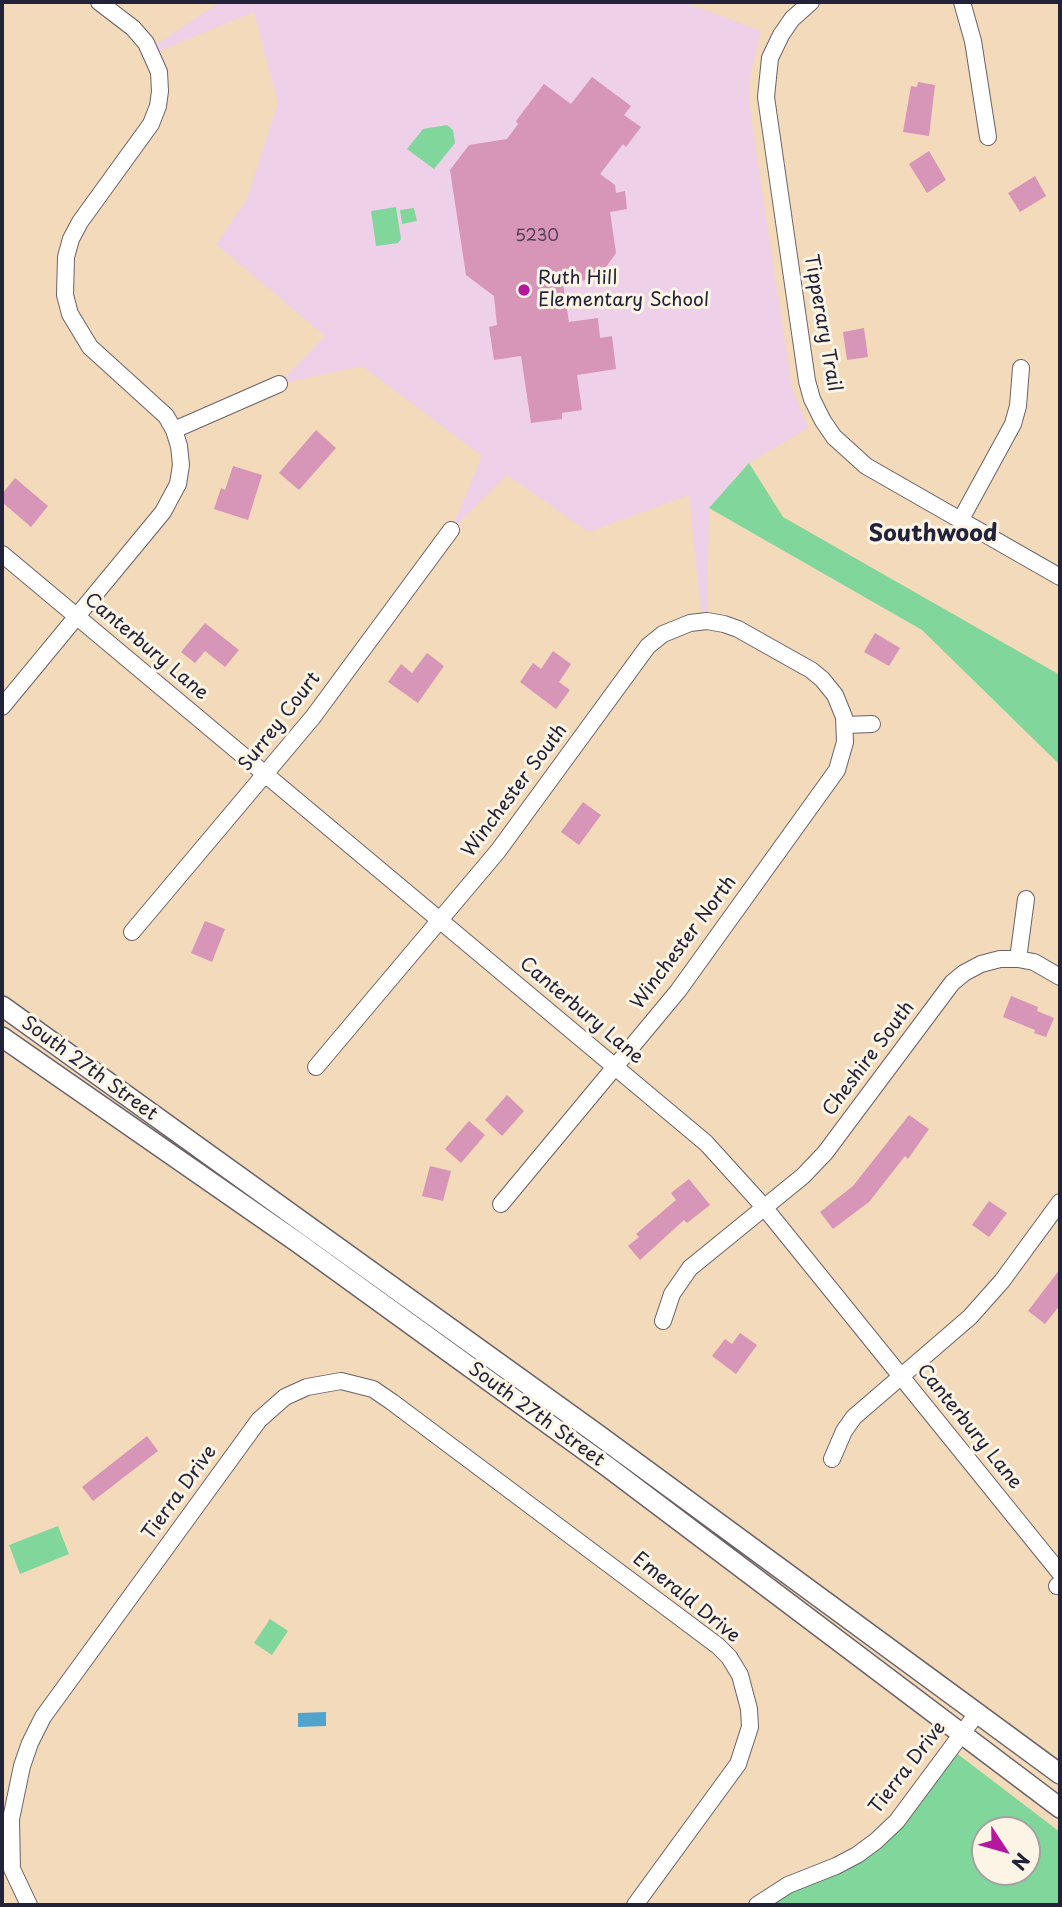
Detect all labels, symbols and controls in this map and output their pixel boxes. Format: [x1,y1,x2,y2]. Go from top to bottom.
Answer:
house number: 5230 [515,227,559,247]
street label: Tipperary Trail [799,253,845,393]
place label: Ruth Hill Elementary School [538,268,709,312]
marker: Ruth Hill Elementary School [516,282,532,298]
district label: Southwood [869,521,997,549]
street label: Canterbury Lane [79,589,213,705]
street label: Surrey Court [234,668,326,776]
street label: Winchester South [458,720,572,862]
street label: Winchester North [626,872,742,1014]
street label: Canterbury Lane [514,953,648,1069]
street label: Cheshire South [818,997,920,1121]
street label: South 27th Street [17,1012,161,1126]
street label: South 27th Street [464,1358,608,1472]
street label: Canterbury Lane [912,1360,1026,1494]
street label: Tierra Drive [138,1441,222,1545]
street label: Emerald Drive [628,1548,744,1648]
street label: Tierra Drive [865,1717,951,1819]
north arrow [971,1816,1041,1886]
text: N [1006,1848,1037,1876]

